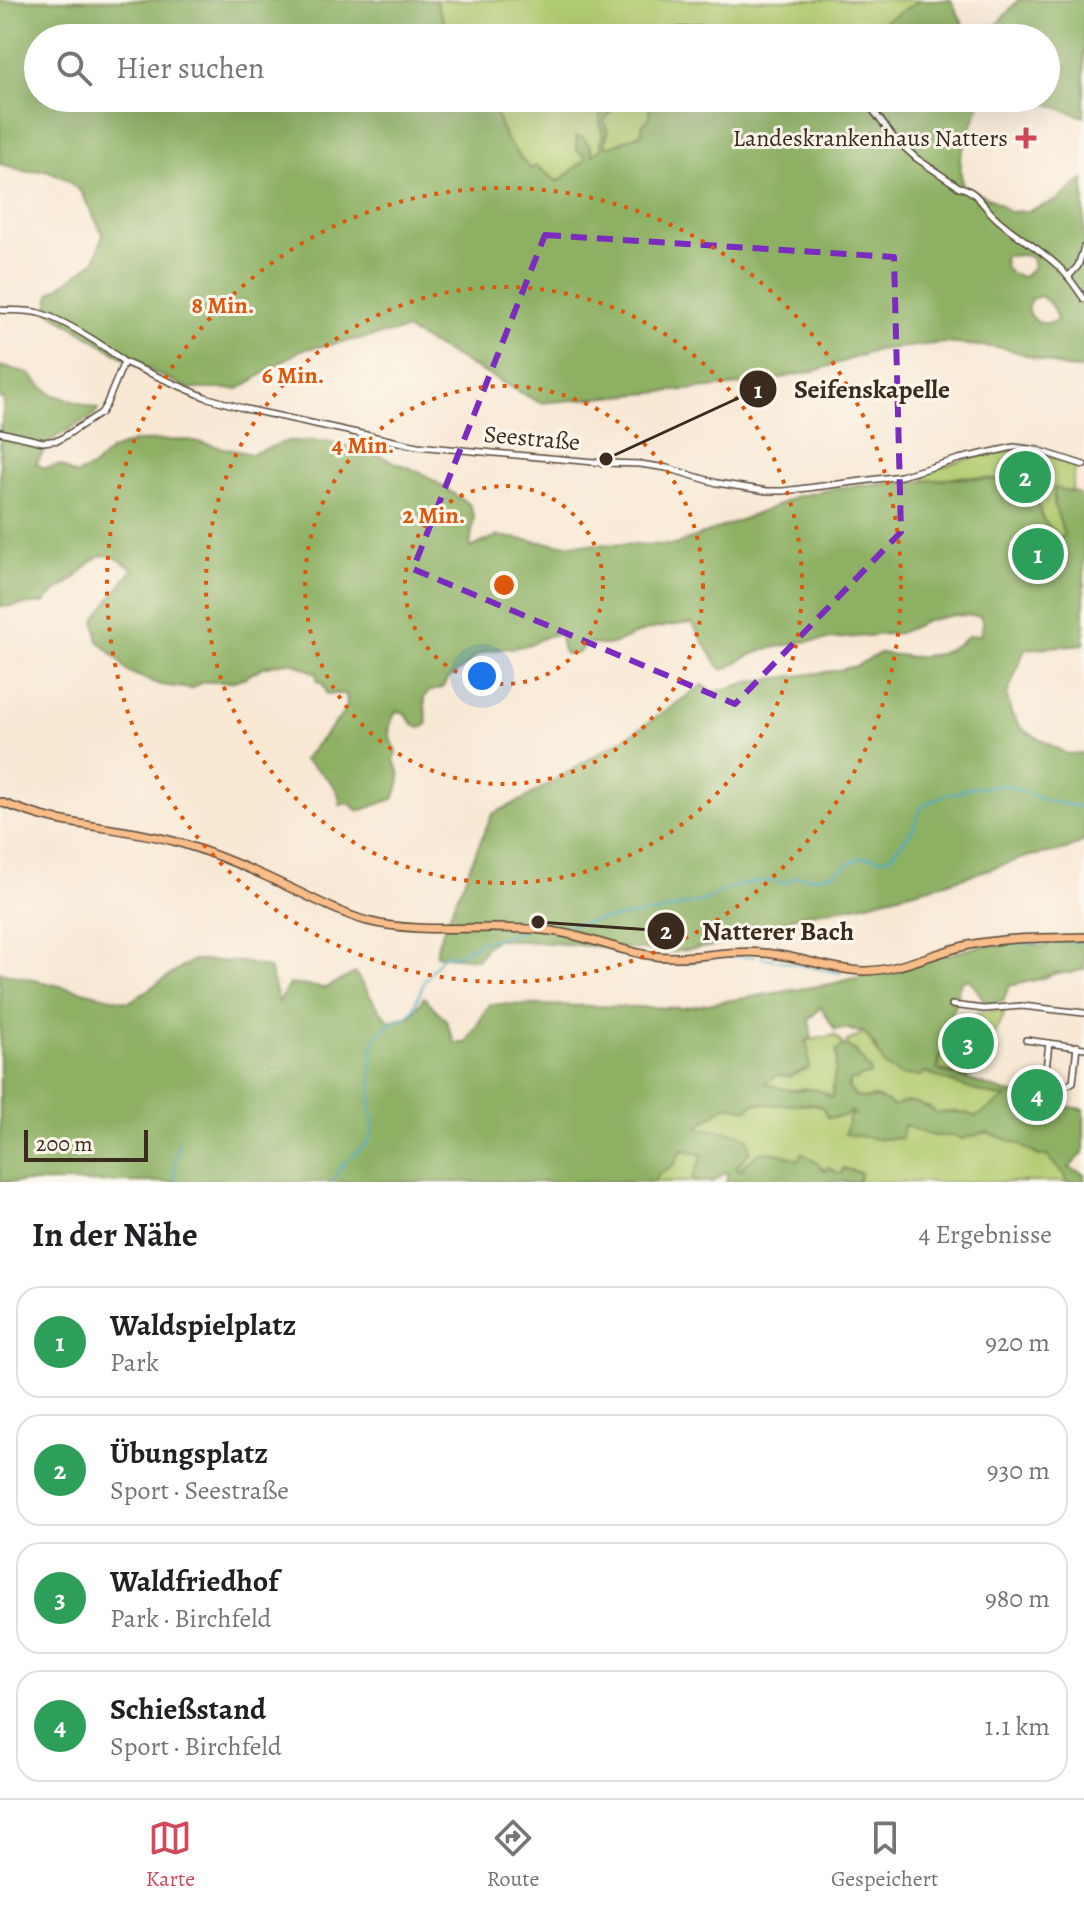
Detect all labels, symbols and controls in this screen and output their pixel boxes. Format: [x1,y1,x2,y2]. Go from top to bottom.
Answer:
search box [24,24,1060,112]
icon: search [52,46,96,90]
text: Hier suchen [116,48,265,88]
place label: Landeskrankenhaus Natters [733,122,1008,154]
marker: Landeskrankenhaus Natters [1015,127,1037,149]
text: 8 Min. [192,289,254,321]
text: 6 Min. [262,359,324,391]
callout: Seifenskapelle [738,364,966,414]
text: Seifenskapelle [794,372,950,407]
text: 1 [754,374,763,406]
street label: Seestraße [483,418,581,458]
text: 4 Min. [332,429,394,461]
pin: 2 [999,447,1051,507]
text: 2 Min. [403,499,465,531]
pin: 1 [1012,524,1064,584]
centre of rings [490,571,518,599]
your location [462,656,502,696]
callout: Natterer Bach [646,906,870,956]
text: Natterer Bach [702,914,854,949]
text: 2 [660,915,672,947]
pin: 3 [942,1013,994,1073]
pin: 4 [1011,1065,1063,1125]
scale bar [24,1126,148,1162]
text: 200 m [36,1129,93,1159]
text: In der Nähe [32,1211,198,1258]
text: 4 Ergebnisse [919,1217,1052,1252]
text: Waldspielplatz [110,1305,296,1345]
text: 1 [55,1325,65,1360]
text: 920 m [985,1325,1050,1360]
text: Park [110,1345,159,1380]
text: Übungsplatz [110,1433,268,1473]
text: 2 [54,1453,66,1488]
text: 930 m [987,1453,1050,1488]
text: Sport · Seestraße [110,1473,289,1508]
text: Waldfriedhof [110,1561,279,1601]
text: 3 [54,1581,66,1616]
text: 980 m [985,1581,1050,1616]
text: Park · Birchfeld [110,1601,272,1636]
text: Schießstand [110,1689,266,1729]
text: 4 [54,1709,66,1744]
text: 1.1 km [985,1709,1050,1744]
text: Sport · Birchfeld [110,1729,282,1764]
tab: Karte [146,1816,195,1894]
tab: Route [487,1816,539,1894]
tab: Gespeichert [831,1816,938,1894]

